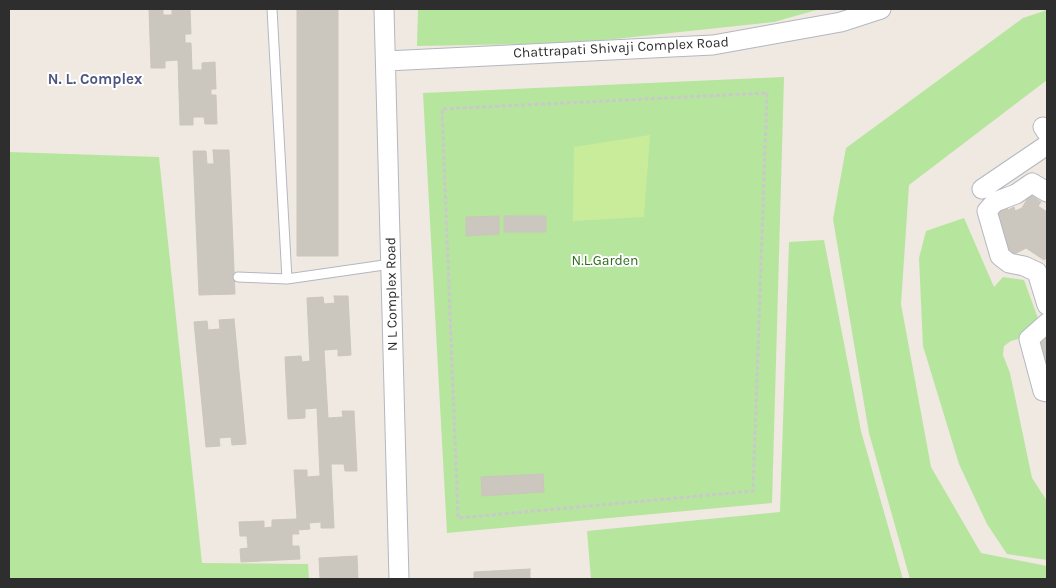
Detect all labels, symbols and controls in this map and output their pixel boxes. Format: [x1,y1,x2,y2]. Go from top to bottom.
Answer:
street label: Chattrapati Shivaji Complex Road [513,34,729,62]
district label: N. L. Complex [48,71,142,89]
street label: N L Complex Road [383,237,401,351]
park label: N.L.Garden [572,253,638,269]

